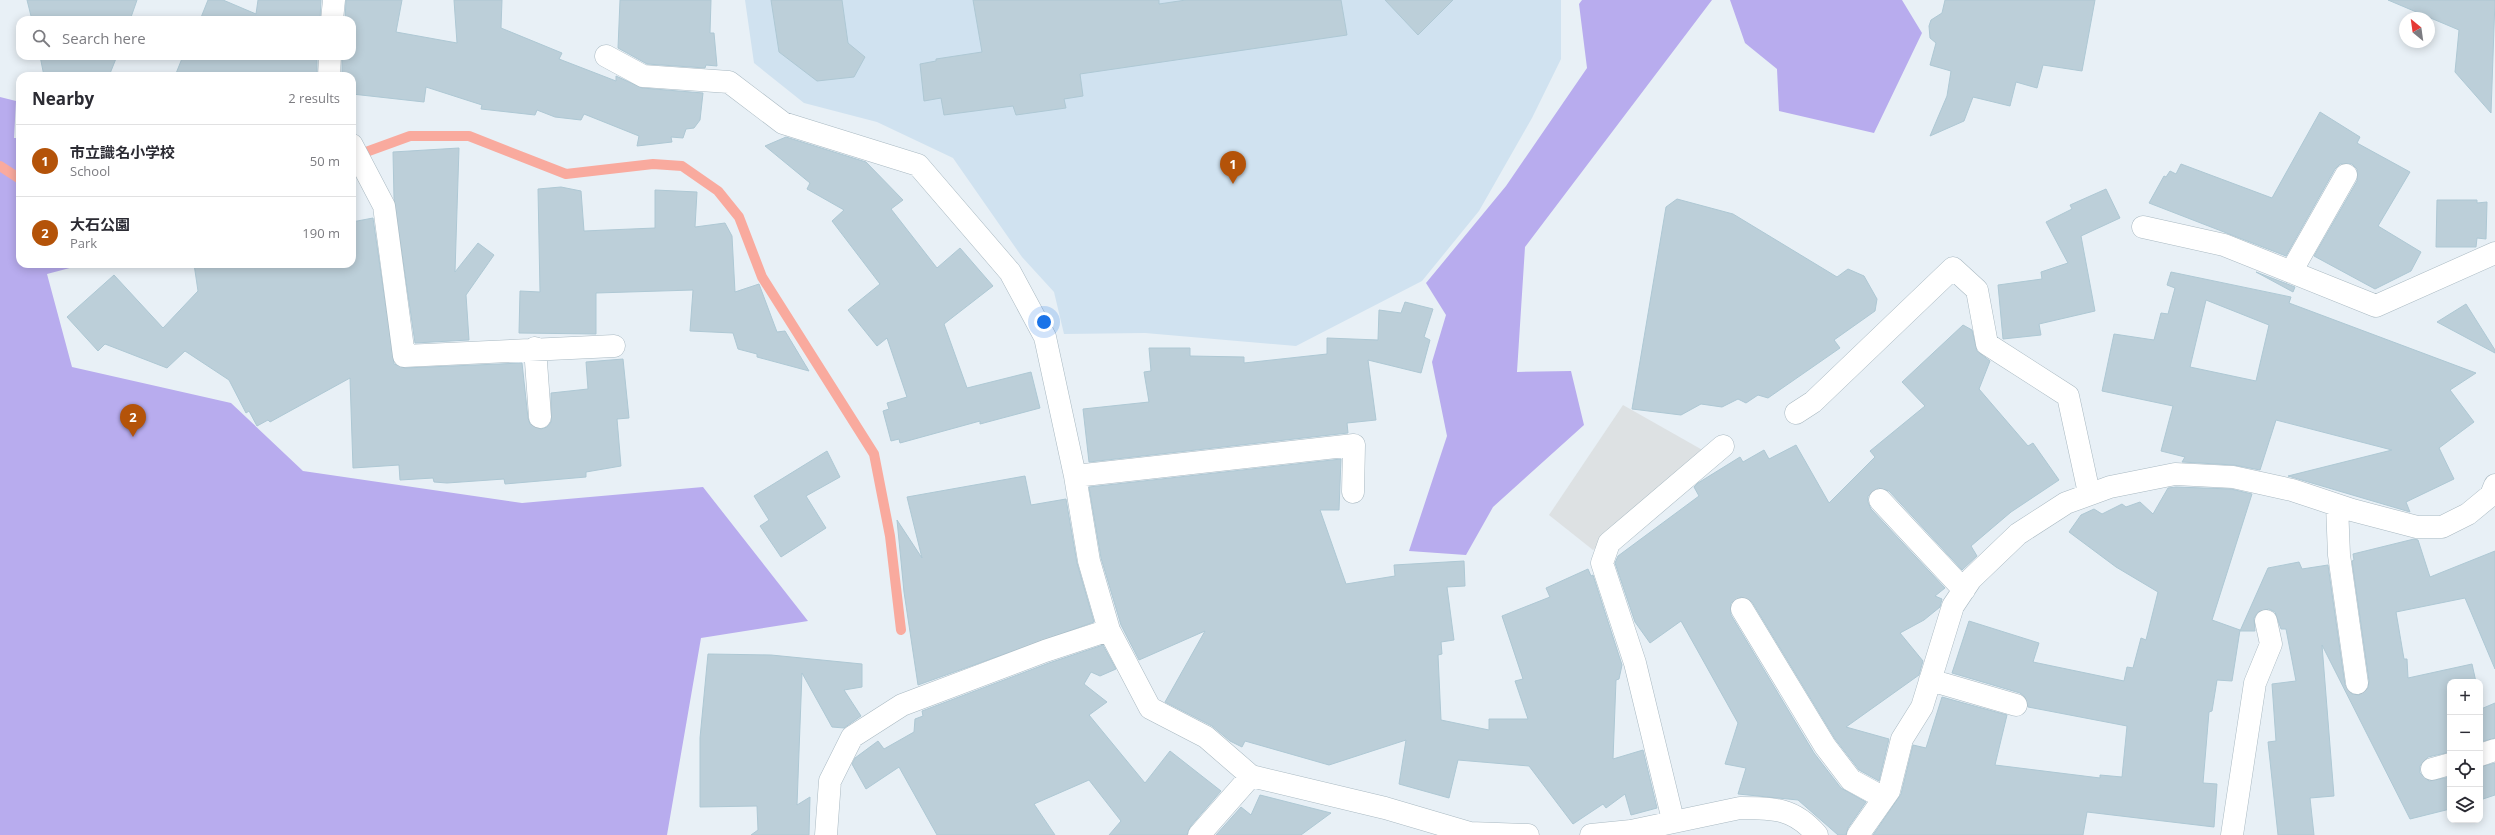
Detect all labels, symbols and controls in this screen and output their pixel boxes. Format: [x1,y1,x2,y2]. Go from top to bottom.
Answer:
north arrow [2399,12,2435,48]
search box [16,16,356,60]
icon: search [30,27,52,49]
text: Search here [62,28,146,48]
text: Nearby [32,87,94,110]
text: 2 results [288,89,340,107]
text: 市立識名小学校 [70,142,175,162]
pin: 1 [1220,151,1246,184]
text: 1 [41,152,49,170]
text: 50 m [310,152,340,170]
text: School [70,162,110,180]
text: 大石公園 [70,214,130,234]
text: 2 [41,224,49,242]
text: 190 m [302,224,340,242]
text: Park [70,234,97,252]
your location [1034,312,1054,332]
pin: 2 [120,404,146,437]
map controls [2447,679,2483,823]
button: + [2447,679,2483,715]
button: − [2447,715,2483,751]
button: locate [2447,751,2483,787]
button: layers [2447,787,2483,823]

